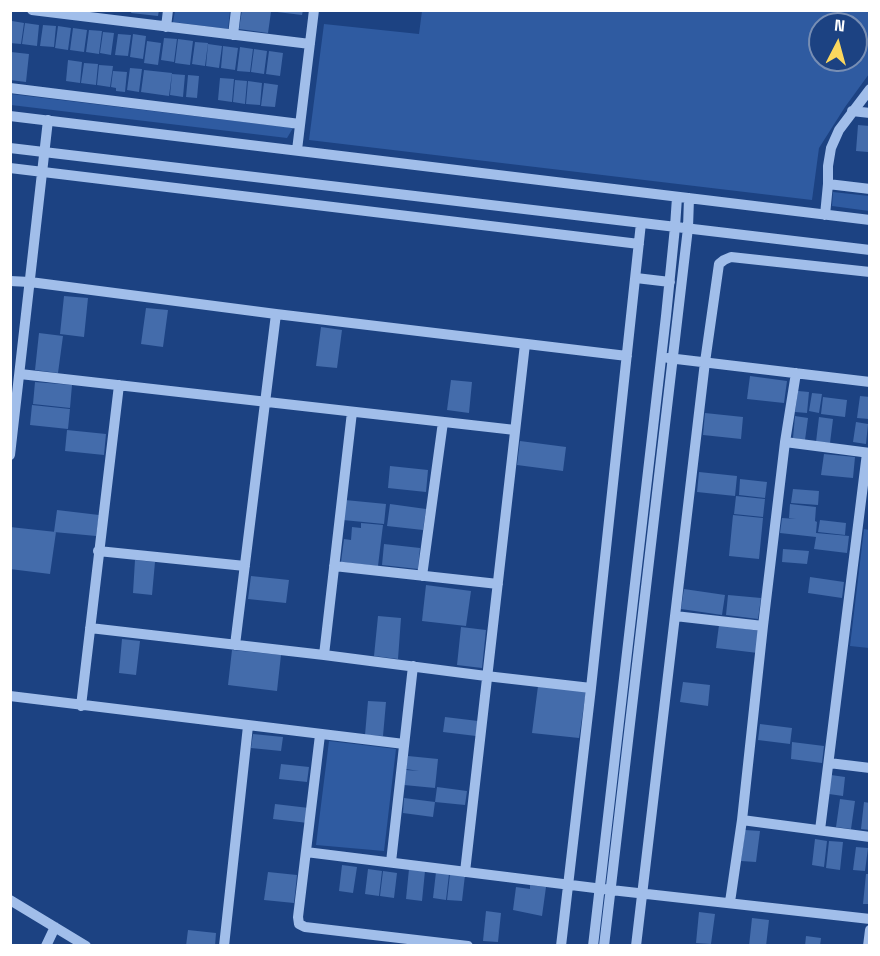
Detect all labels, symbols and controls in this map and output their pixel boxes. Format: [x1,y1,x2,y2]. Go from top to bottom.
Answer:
north arrow [808,12,868,72]
text: N [833,15,846,37]

